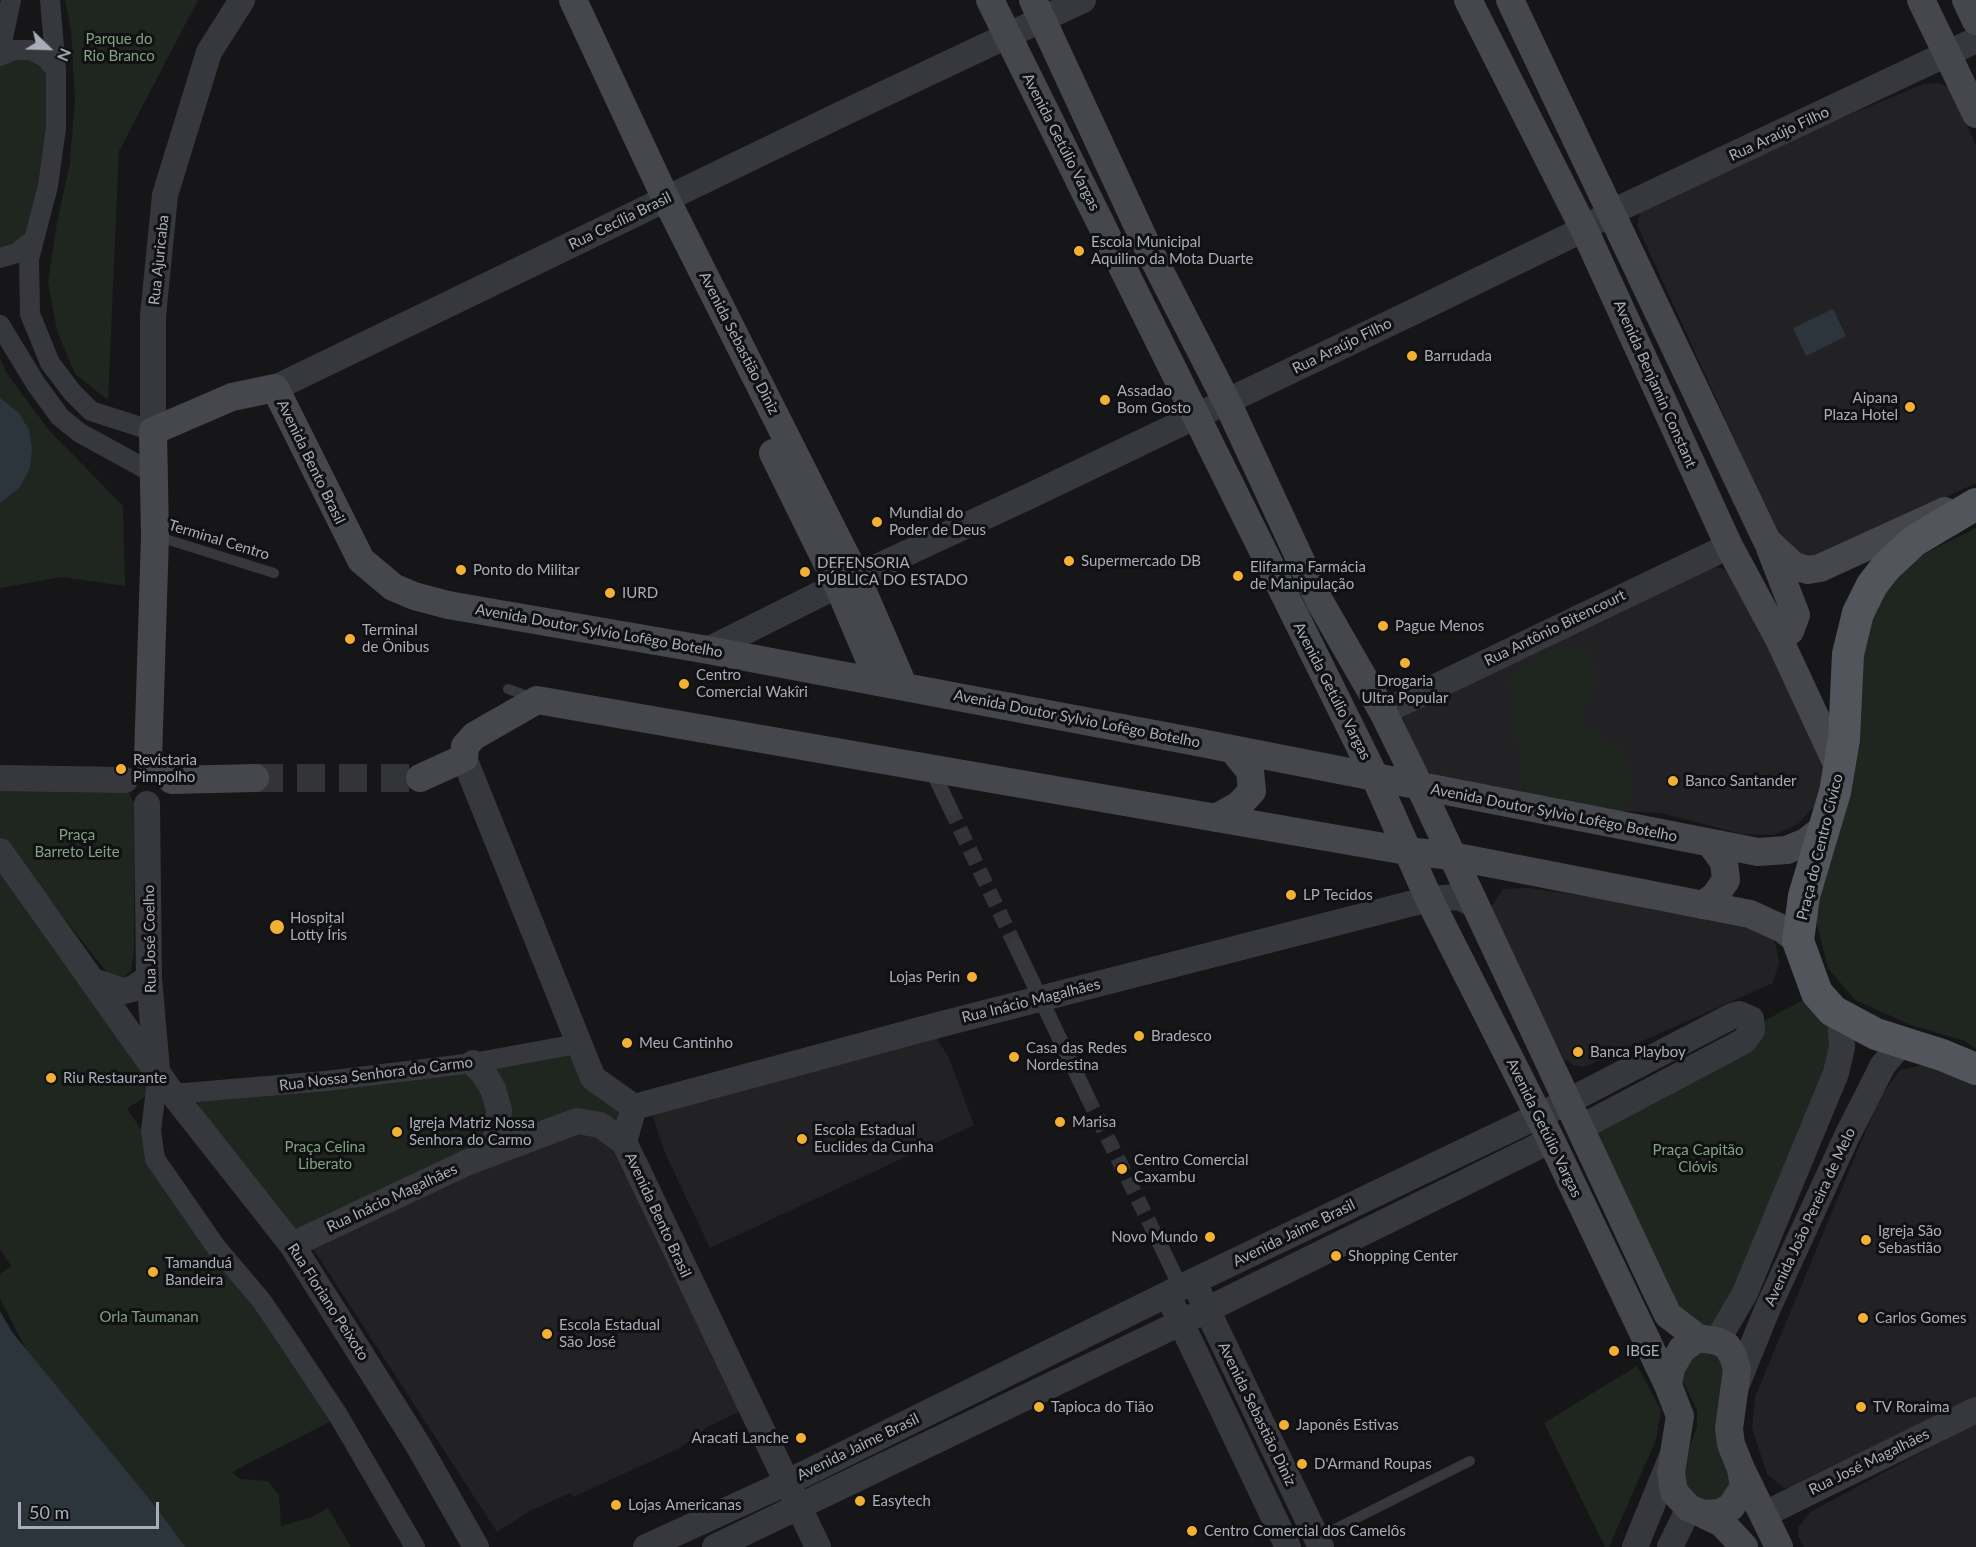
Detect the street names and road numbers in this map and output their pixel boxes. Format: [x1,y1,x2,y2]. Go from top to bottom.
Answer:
street label: Avenida Getúlio Vargas [1018,70,1104,214]
street label: Rua Araújo Filho [1726,103,1832,165]
street label: Rua Cecília Brasil [566,188,674,254]
street label: Rua Ajuricaba [145,214,173,306]
street label: Avenida Sebastião Diniz [695,269,783,417]
street label: Avenida Benjamin Constant [1610,297,1700,471]
street label: Rua Araújo Filho [1289,314,1395,378]
street label: Avenida Bento Brasil [273,397,349,527]
street label: Terminal Centro [166,516,272,564]
street label: Rua Antônio Bitencourt [1481,586,1629,670]
street label: Avenida Doutor Sylvio Lofêgo Botelho [474,600,724,662]
street label: Avenida Getúlio Vargas [1289,619,1375,763]
street label: Avenida Doutor Sylvio Lofêgo Botelho [952,686,1202,752]
street label: Praça do Centro Cívico [1793,772,1847,922]
street label: Avenida Doutor Sylvio Lofêgo Botelho [1429,780,1679,846]
street label: Rua José Coelho [140,885,160,993]
street label: Rua Inácio Magalhães [960,975,1102,1027]
street label: Rua Nossa Senhora do Carmo [278,1053,474,1095]
street label: Avenida Getúlio Vargas [1503,1056,1585,1200]
street label: Avenida João Pereira de Melo [1761,1125,1859,1309]
street label: Avenida Bento Brasil [621,1150,695,1280]
street label: Rua Inácio Magalhães [324,1160,460,1236]
street label: Avenida Jaime Brasil [1230,1196,1358,1270]
street label: Rua Floriano Peixoto [283,1240,373,1364]
street label: Avenida Sebastião Diniz [1214,1339,1300,1489]
street label: Avenida Jaime Brasil [794,1410,922,1484]
street label: Rua José Magalhães [1806,1425,1932,1499]

